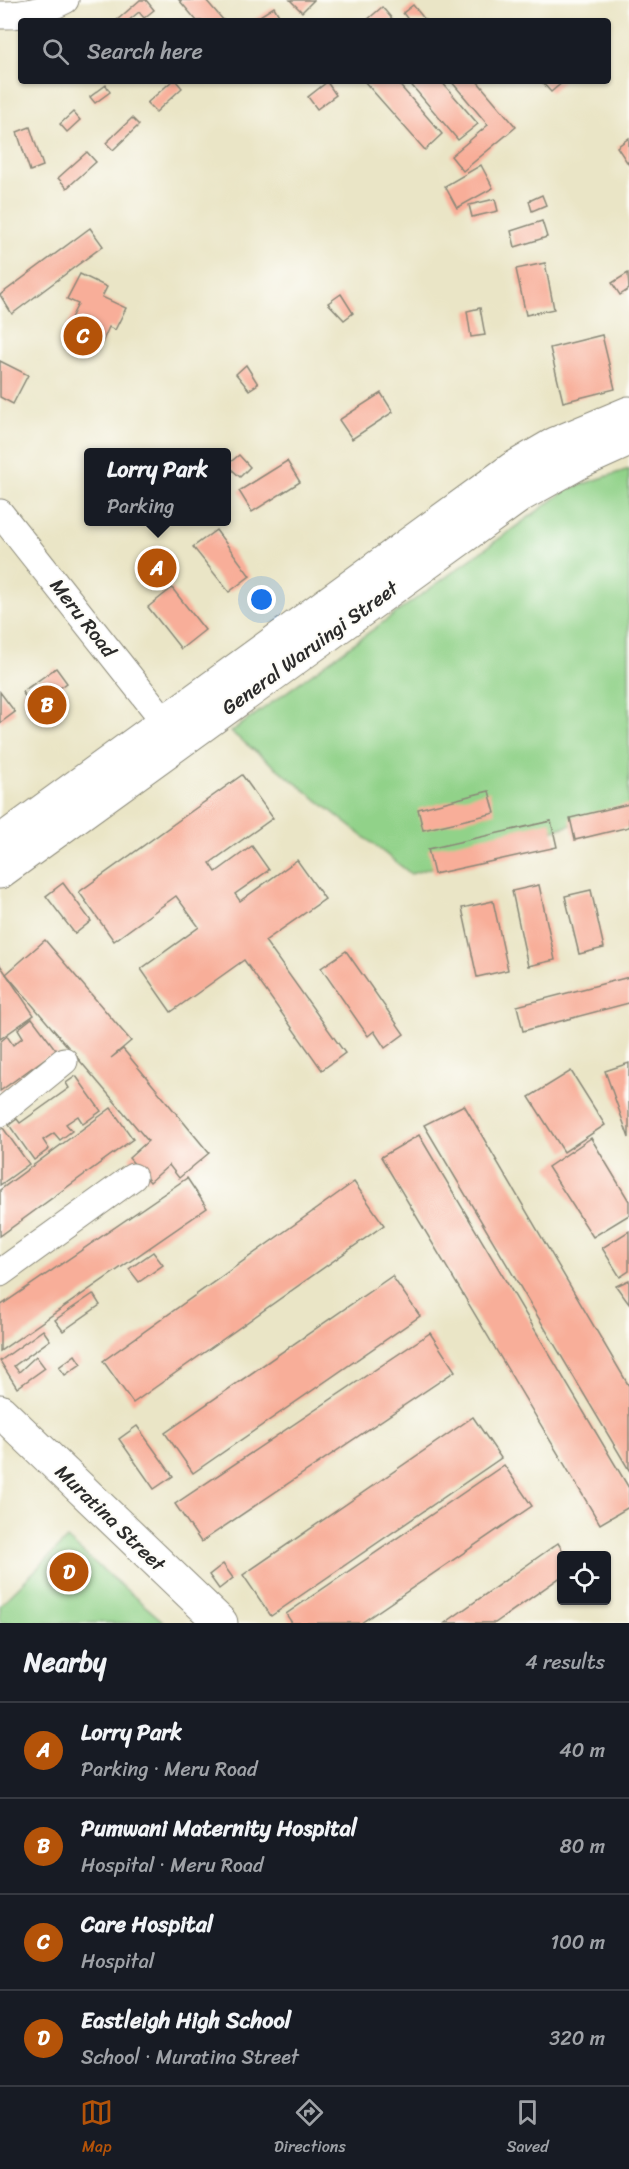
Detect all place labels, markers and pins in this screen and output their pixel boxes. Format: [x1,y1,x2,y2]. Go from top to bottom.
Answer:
pin: C [64,314,103,358]
pin: A [138,546,176,590]
pin: B [28,682,66,728]
pin: D [50,1550,88,1594]

